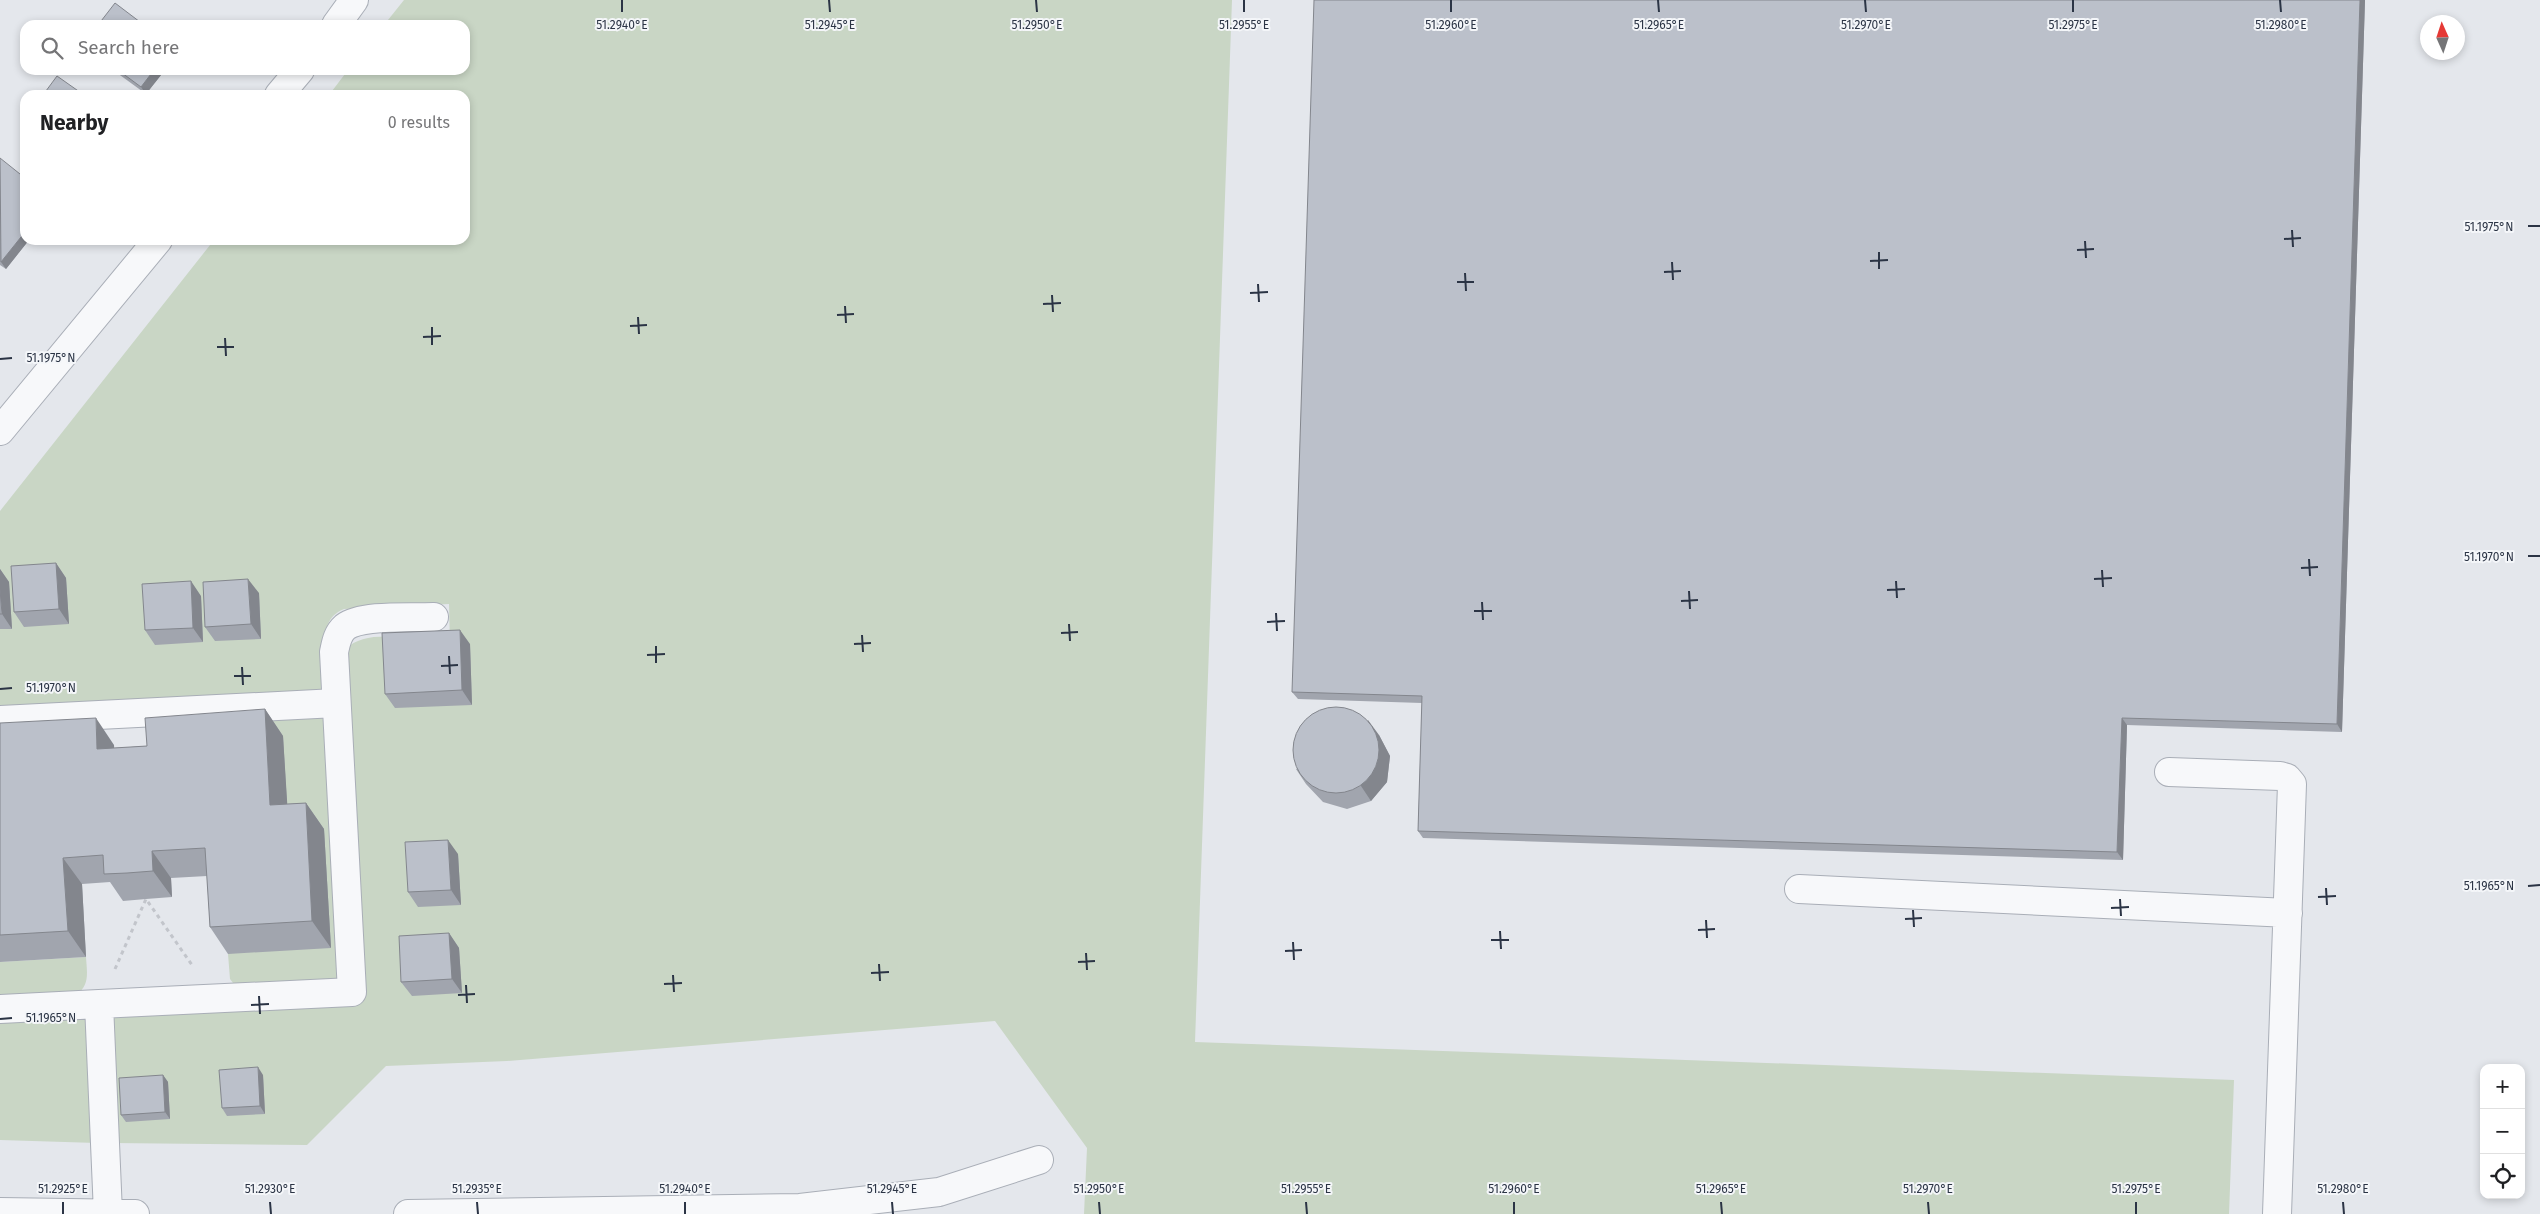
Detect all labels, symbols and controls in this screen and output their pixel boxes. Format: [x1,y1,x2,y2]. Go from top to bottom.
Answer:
north arrow [2420,15,2465,60]
text: 51.2940°E [596,18,648,32]
text: 51.2945°E [805,18,855,32]
text: 51.2950°E [1011,18,1063,32]
text: 51.2955°E [1219,18,1269,32]
text: 51.2960°E [1425,18,1477,32]
text: 51.2965°E [1634,18,1684,32]
text: 51.2970°E [1841,18,1891,32]
text: 51.2975°E [2048,18,2098,32]
text: 51.2980°E [2255,18,2307,32]
search box [20,20,470,75]
icon: search [38,34,66,62]
text: Search here [78,36,179,59]
text: Nearby [40,110,108,136]
text: 0 results [388,113,450,132]
text: 51.1975°N [2464,220,2514,234]
text: 51.1975°N [26,351,76,365]
text: 51.1970°N [2464,550,2514,564]
text: 51.1970°N [26,681,76,695]
text: 51.1965°N [2464,879,2514,893]
text: 51.1965°N [26,1011,76,1025]
map controls [2480,1064,2525,1199]
button: + [2480,1064,2525,1109]
button: − [2480,1109,2525,1154]
button: locate [2480,1154,2525,1199]
text: 51.2925°E [38,1182,88,1196]
text: 51.2930°E [245,1182,295,1196]
text: 51.2935°E [452,1182,502,1196]
text: 51.2940°E [659,1182,711,1196]
text: 51.2945°E [867,1182,917,1196]
text: 51.2950°E [1073,1182,1125,1196]
text: 51.2955°E [1281,1182,1331,1196]
text: 51.2960°E [1488,1182,1540,1196]
text: 51.2965°E [1696,1182,1746,1196]
text: 51.2970°E [1903,1182,1953,1196]
text: 51.2975°E [2111,1182,2161,1196]
text: 51.2980°E [2317,1182,2369,1196]

